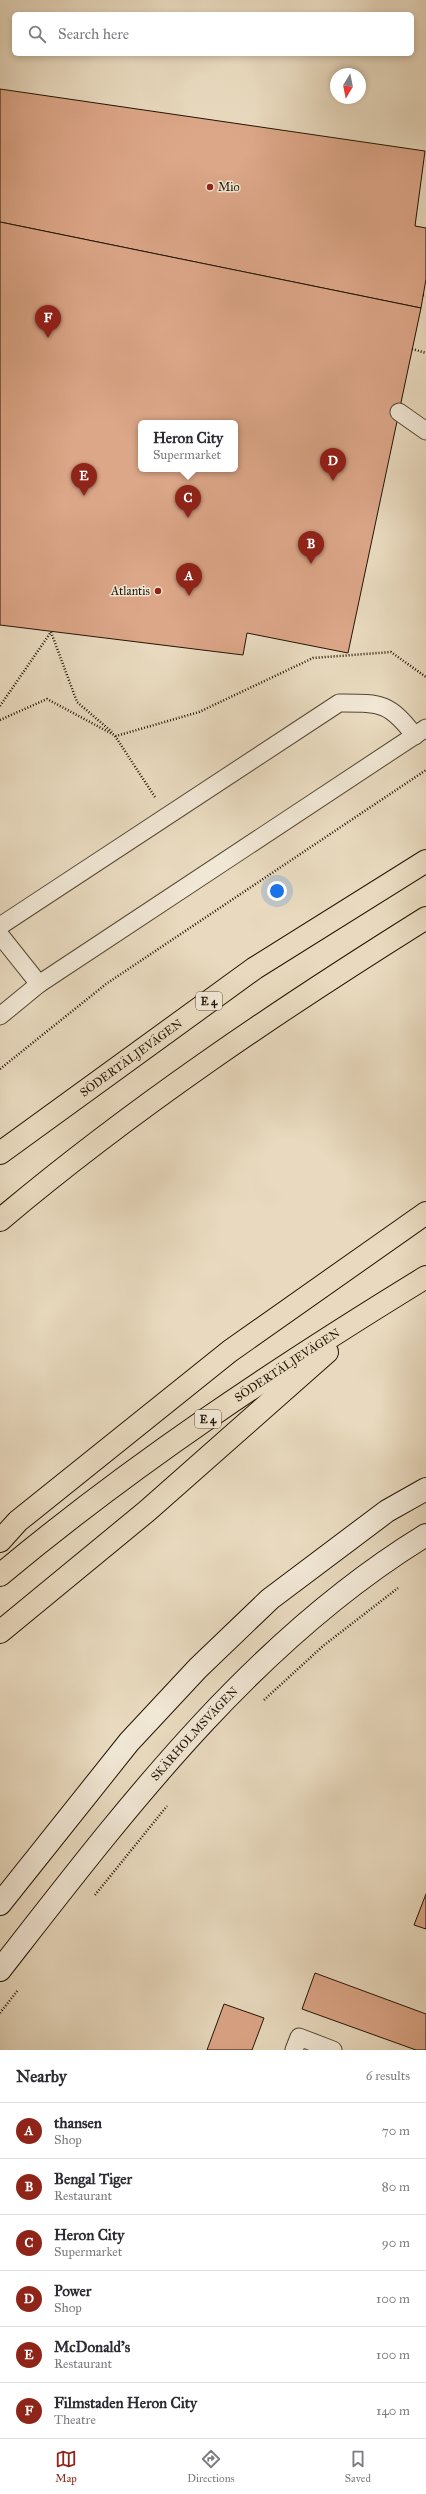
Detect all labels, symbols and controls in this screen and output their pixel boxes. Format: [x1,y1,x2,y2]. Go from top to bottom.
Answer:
search box [12,12,414,56]
icon: search [26,23,48,45]
text: Search here [58,25,129,43]
north arrow [330,68,366,104]
place label: Mio [218,180,240,194]
marker: Mio [205,182,215,192]
pin: F [35,305,61,338]
popup [138,420,238,472]
text: Heron City [153,429,223,447]
text: Supermarket [153,447,221,463]
pin: D [320,448,346,481]
pin: E [71,463,97,496]
pin: C [175,485,201,518]
pin: B [298,531,324,564]
pin: A [176,563,202,596]
place label: Atlantis [110,584,150,598]
marker: Atlantis [153,586,163,596]
your location [267,881,287,901]
road number: E 4 [196,992,222,1010]
street label: SÖDERTÄLJEVÄGEN [77,1016,185,1100]
street label: SÖDERTÄLJEVÄGEN [232,1325,343,1405]
road number: E 4 [195,1410,221,1428]
street label: SKÄRHOLMSVÄGEN [148,1684,241,1784]
text: Nearby [16,2066,67,2087]
text: 6 results [366,2068,410,2084]
text: thansen [54,2114,102,2132]
text: A [25,2123,33,2139]
text: 70 m [382,2123,410,2139]
text: Shop [54,2132,82,2148]
text: Bengal Tiger [54,2170,132,2188]
text: B [25,2179,33,2195]
text: 80 m [382,2179,410,2195]
text: Restaurant [54,2188,112,2204]
text: Heron City [54,2226,124,2244]
text: C [25,2235,33,2251]
text: 90 m [382,2235,410,2251]
text: Supermarket [54,2244,122,2260]
text: Power [54,2282,91,2300]
text: D [24,2291,34,2307]
text: 100 m [376,2291,410,2307]
text: Shop [54,2300,82,2316]
text: McDonald's [54,2338,130,2356]
text: E [24,2347,34,2363]
text: 100 m [376,2347,410,2363]
text: Restaurant [54,2356,112,2372]
text: Filmstaden Heron City [54,2394,197,2412]
text: F [25,2403,33,2419]
text: 140 m [376,2403,410,2419]
text: Theatre [54,2412,96,2428]
tab: Map [55,2448,77,2485]
tab: Directions [187,2448,235,2485]
tab: Saved [345,2448,371,2485]

